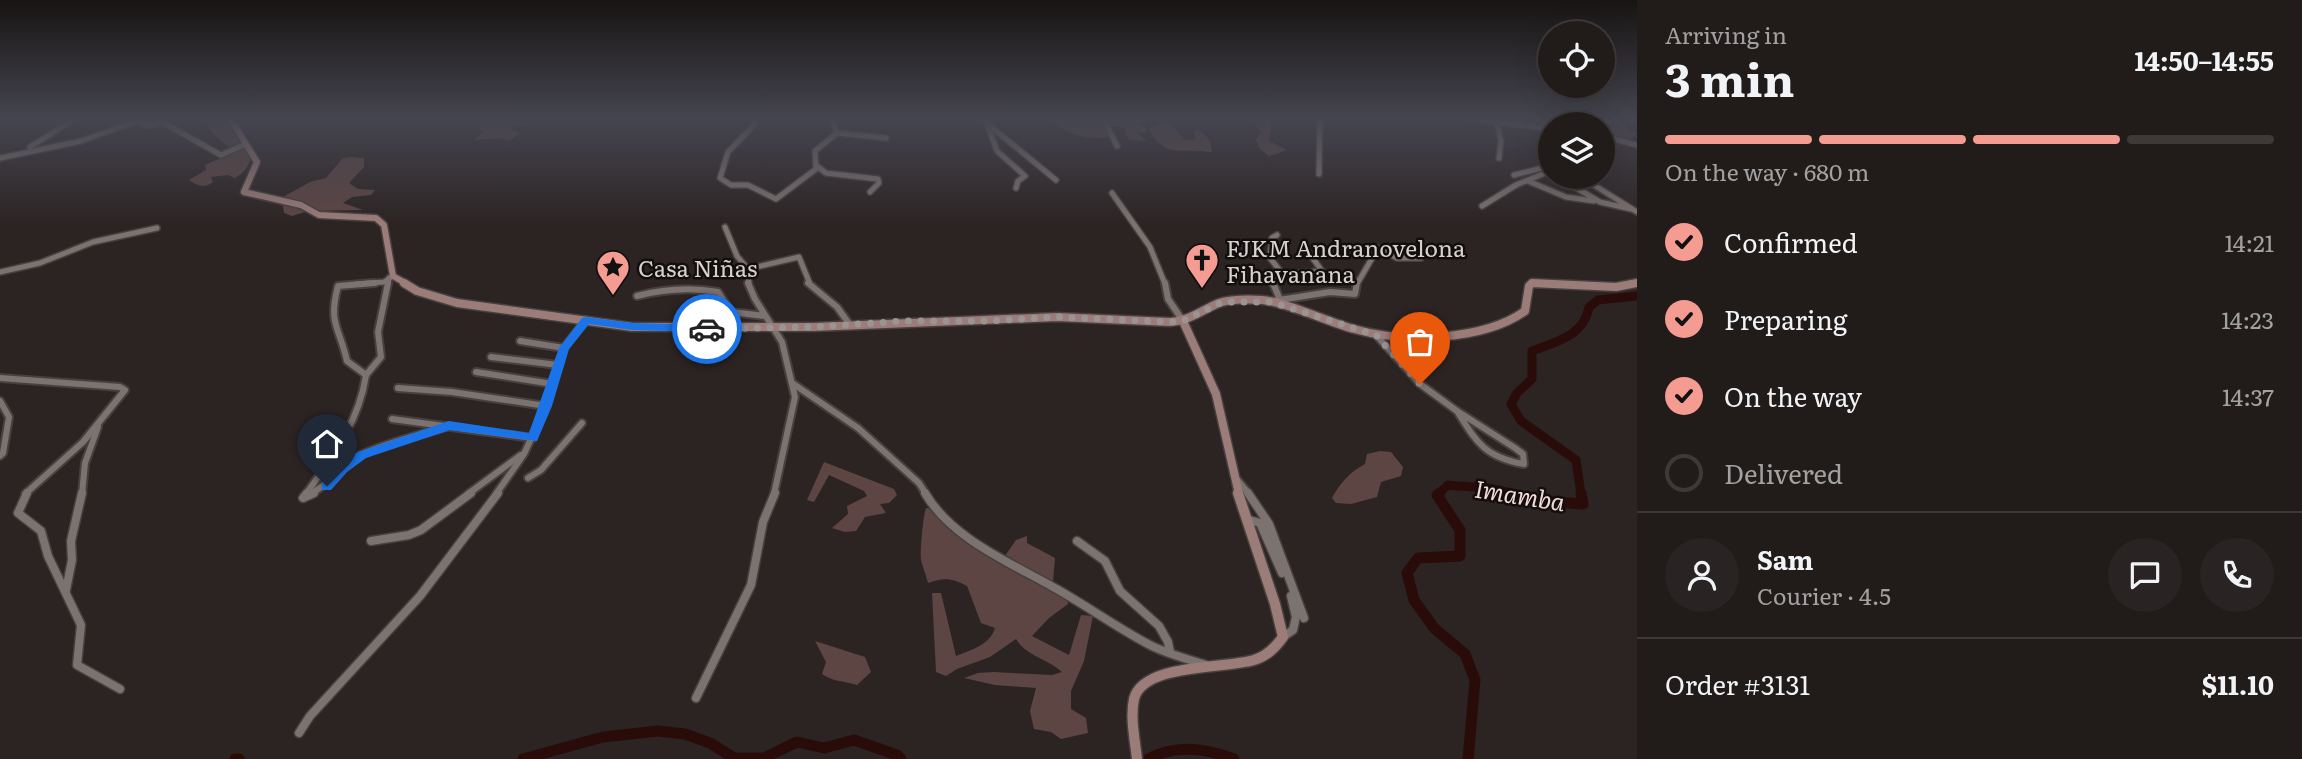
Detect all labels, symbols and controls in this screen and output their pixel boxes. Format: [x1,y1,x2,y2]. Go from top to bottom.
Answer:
text: Arriving in [1665,17,1787,51]
map controls [1538,21,1615,189]
button: locate [1538,21,1615,98]
text: 14:50–14:55 [2135,40,2274,79]
text: 3 min [1665,43,1795,111]
button: layers [1538,112,1615,189]
text: On the way · 680 m [1665,154,1869,188]
text: Confirmed [1724,222,1858,261]
icon: check [1665,223,1703,261]
text: 14:21 [2224,225,2274,259]
place label: FJKM Andranovelona Fihavanana [1226,230,1466,290]
church icon: FJKM Andranovelona Fihavanana [1183,241,1221,290]
place icon: Casa Niñas [594,248,632,297]
place label: Casa Niñas [638,250,757,284]
courier [672,294,742,364]
text: Preparing [1724,299,1847,338]
icon: check [1665,300,1703,338]
text: 14:23 [2221,302,2274,336]
icon: car [688,310,726,348]
pin [1390,312,1450,384]
icon: bag [1401,323,1439,361]
text: On the way [1724,376,1862,415]
icon: check [1665,377,1703,415]
text: 14:37 [2222,379,2274,413]
pin [297,414,357,486]
icon: home [308,425,346,463]
text: Delivered [1724,453,1843,492]
water label: Imamba [1472,470,1568,518]
button: person [1665,538,1739,612]
button: chat [2108,538,2182,612]
button: phone [2200,538,2274,612]
text: Sam [1757,539,1813,578]
text: Courier · 4.5 [1757,578,1891,612]
text: Order #3131 [1665,664,1810,703]
text: $11.10 [2202,664,2274,703]

